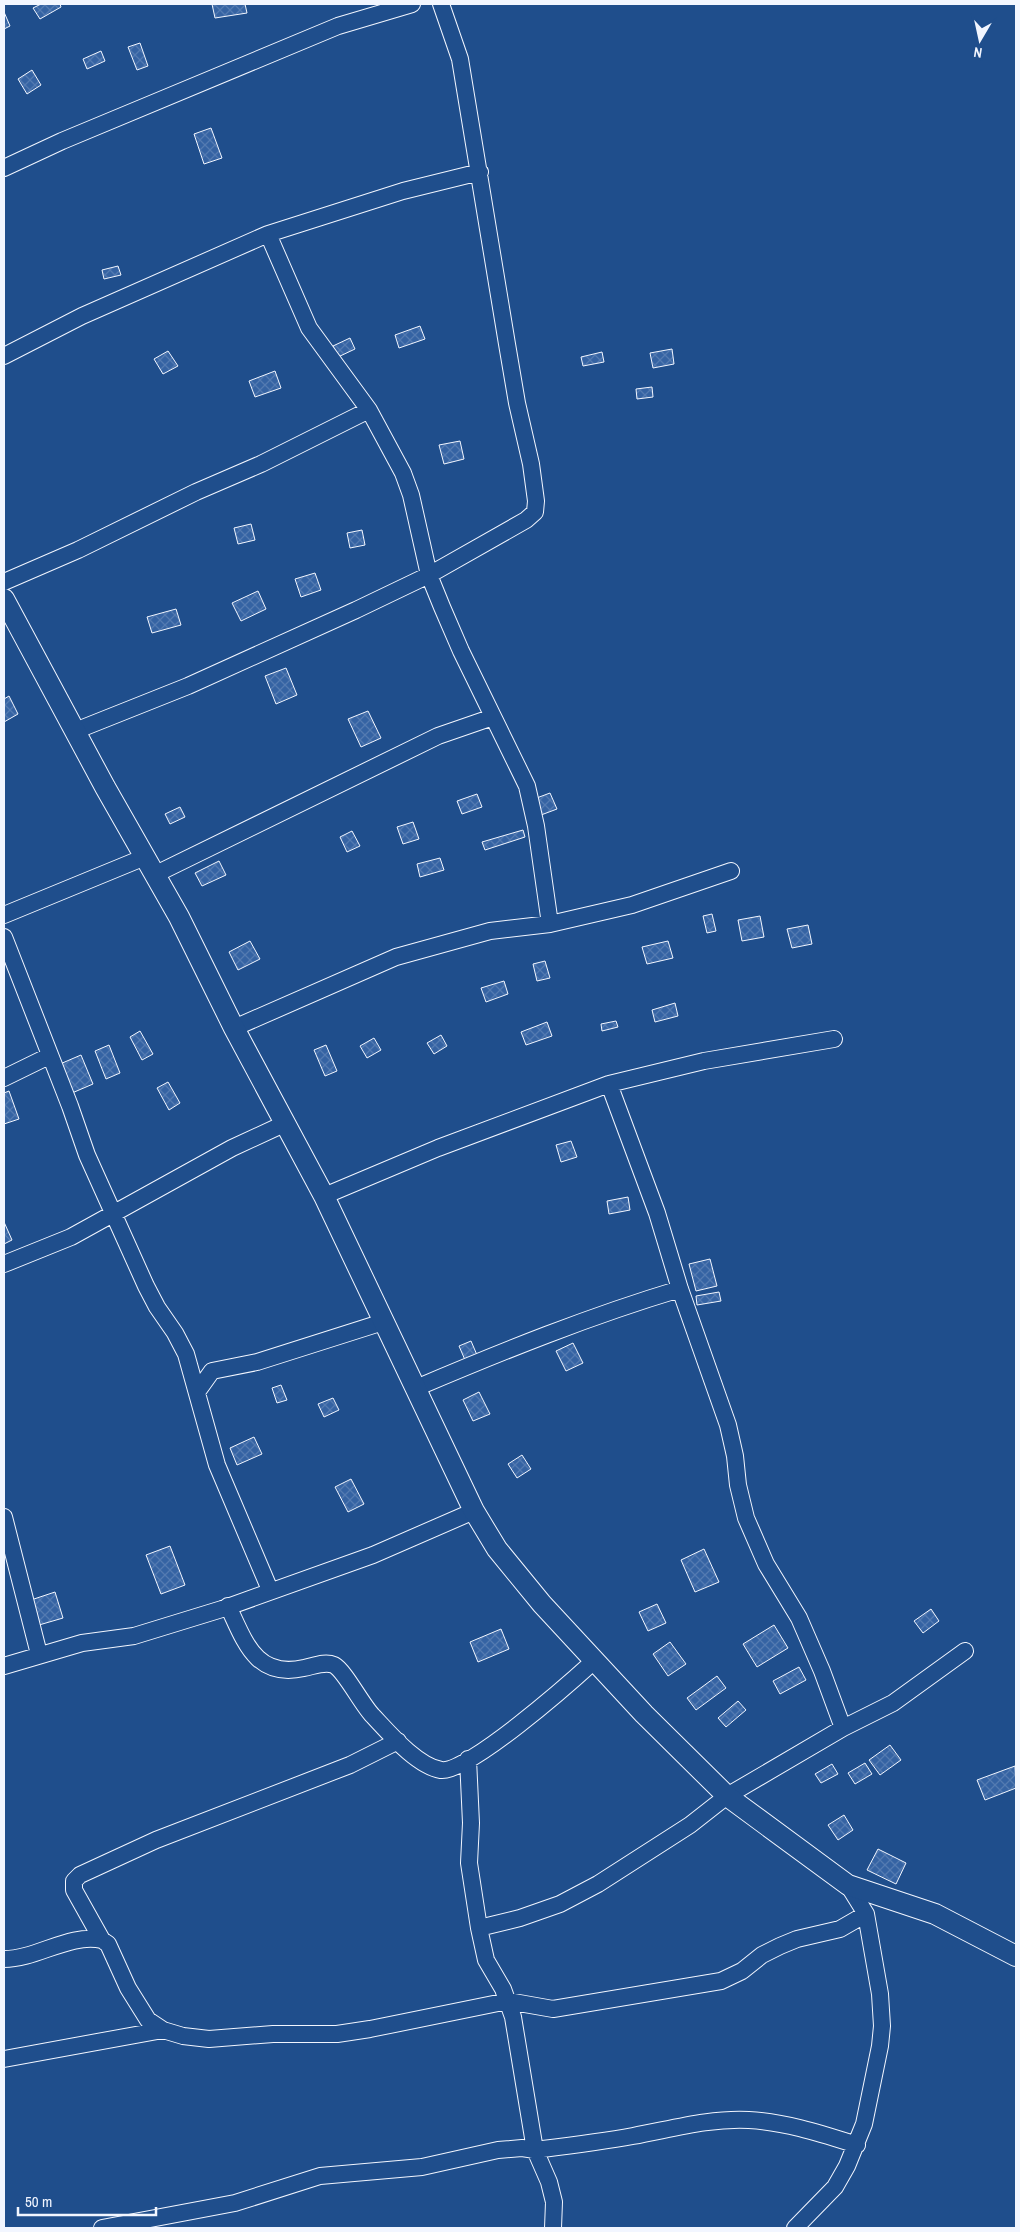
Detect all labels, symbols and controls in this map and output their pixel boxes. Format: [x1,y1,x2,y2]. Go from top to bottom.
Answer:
north arrow [955,15,1005,65]
text: N [972,43,983,62]
scale bar [18,2184,155,2216]
text: 50 m [25,2191,52,2212]

